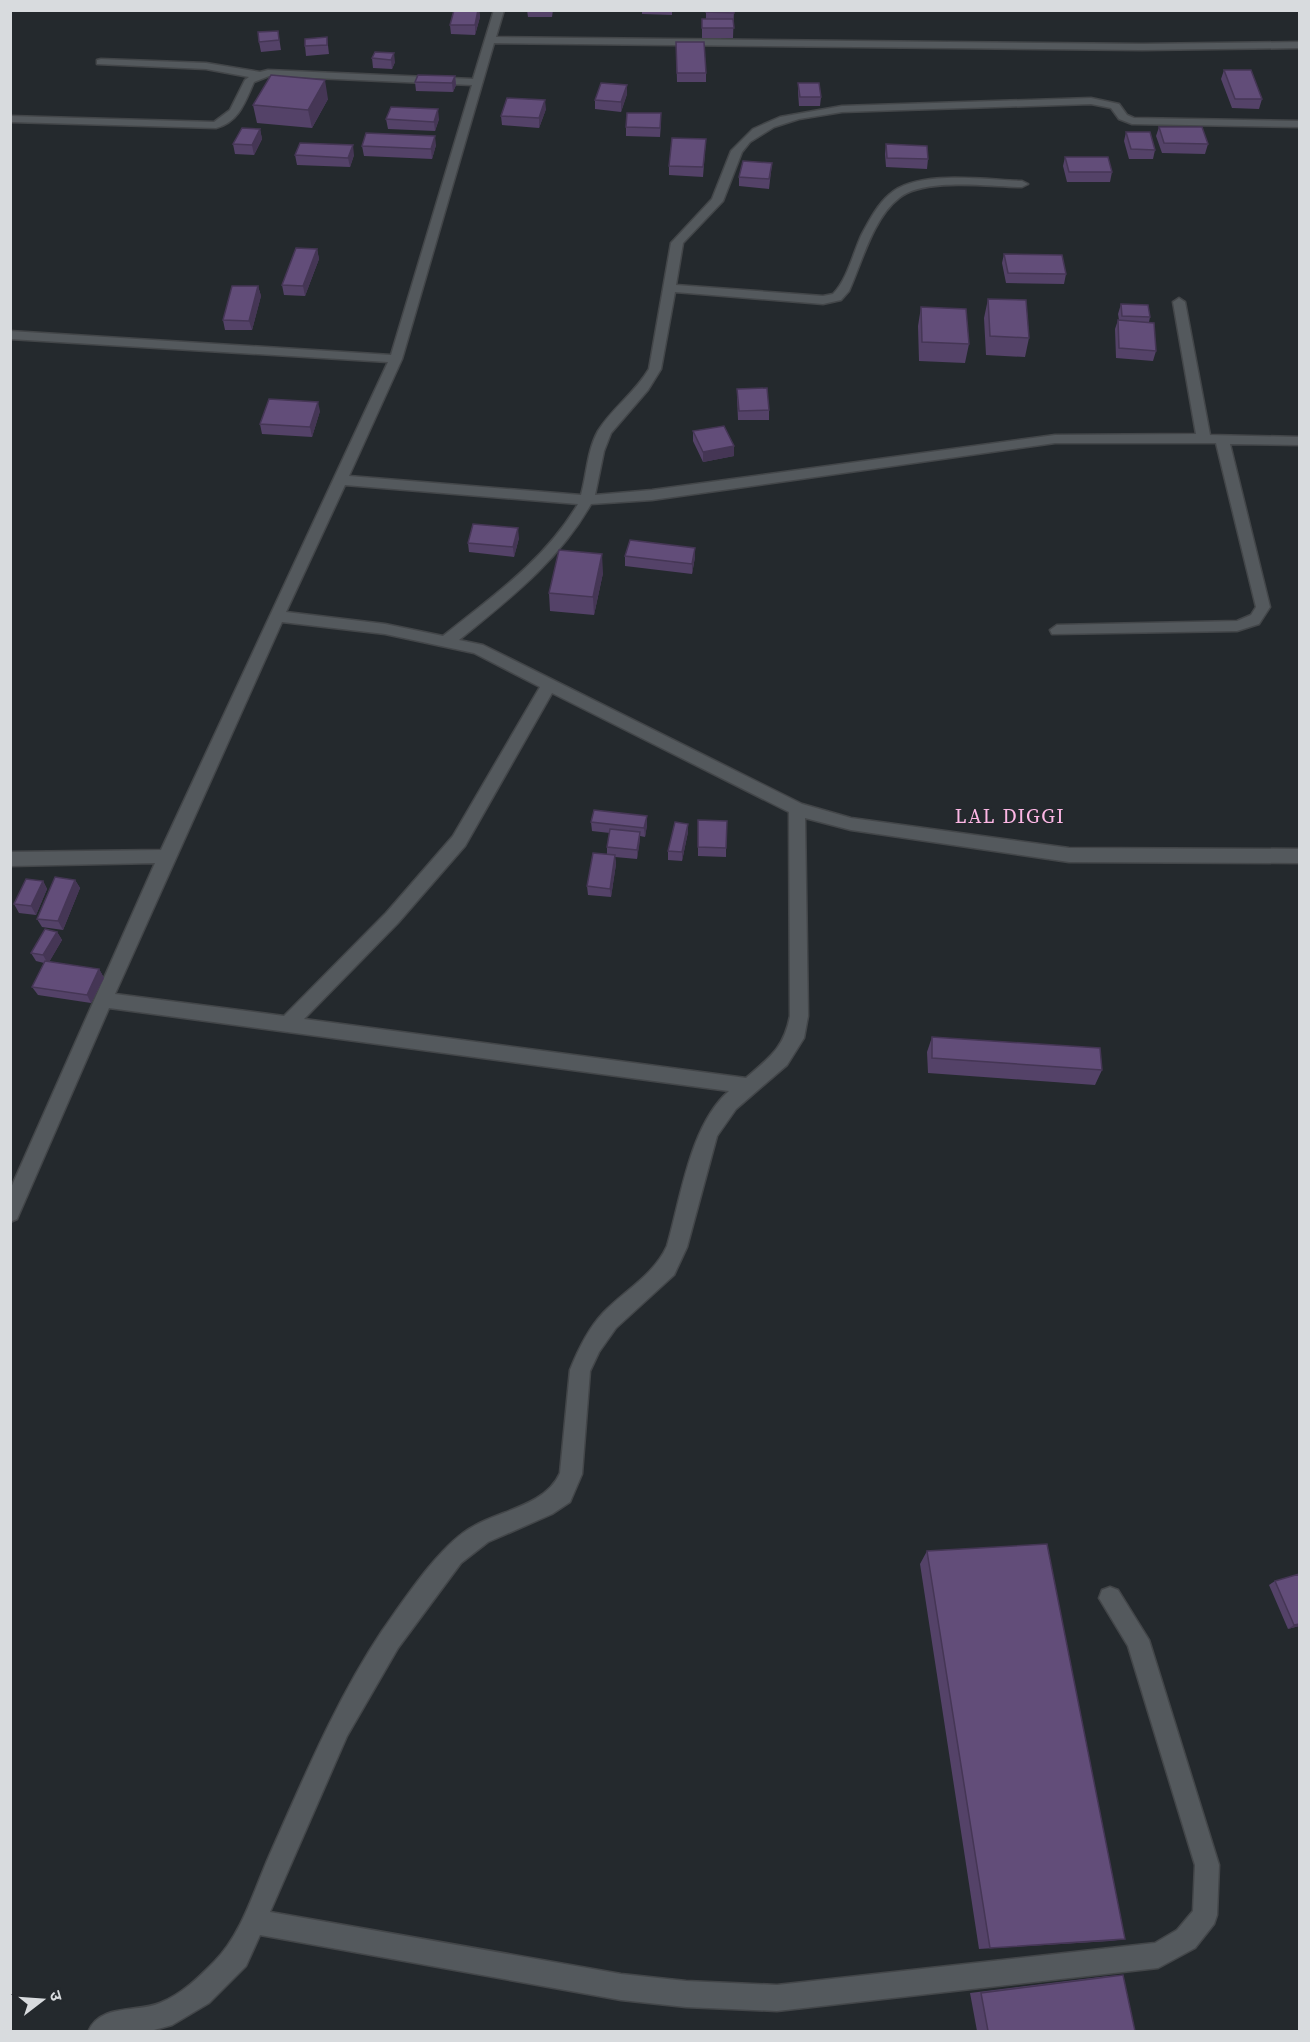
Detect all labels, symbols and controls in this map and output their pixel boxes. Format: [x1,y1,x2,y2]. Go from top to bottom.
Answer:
district label: LAL DIGGI [955,802,1065,830]
north arrow [12,1970,72,2030]
text: उ [44,1988,68,2004]

